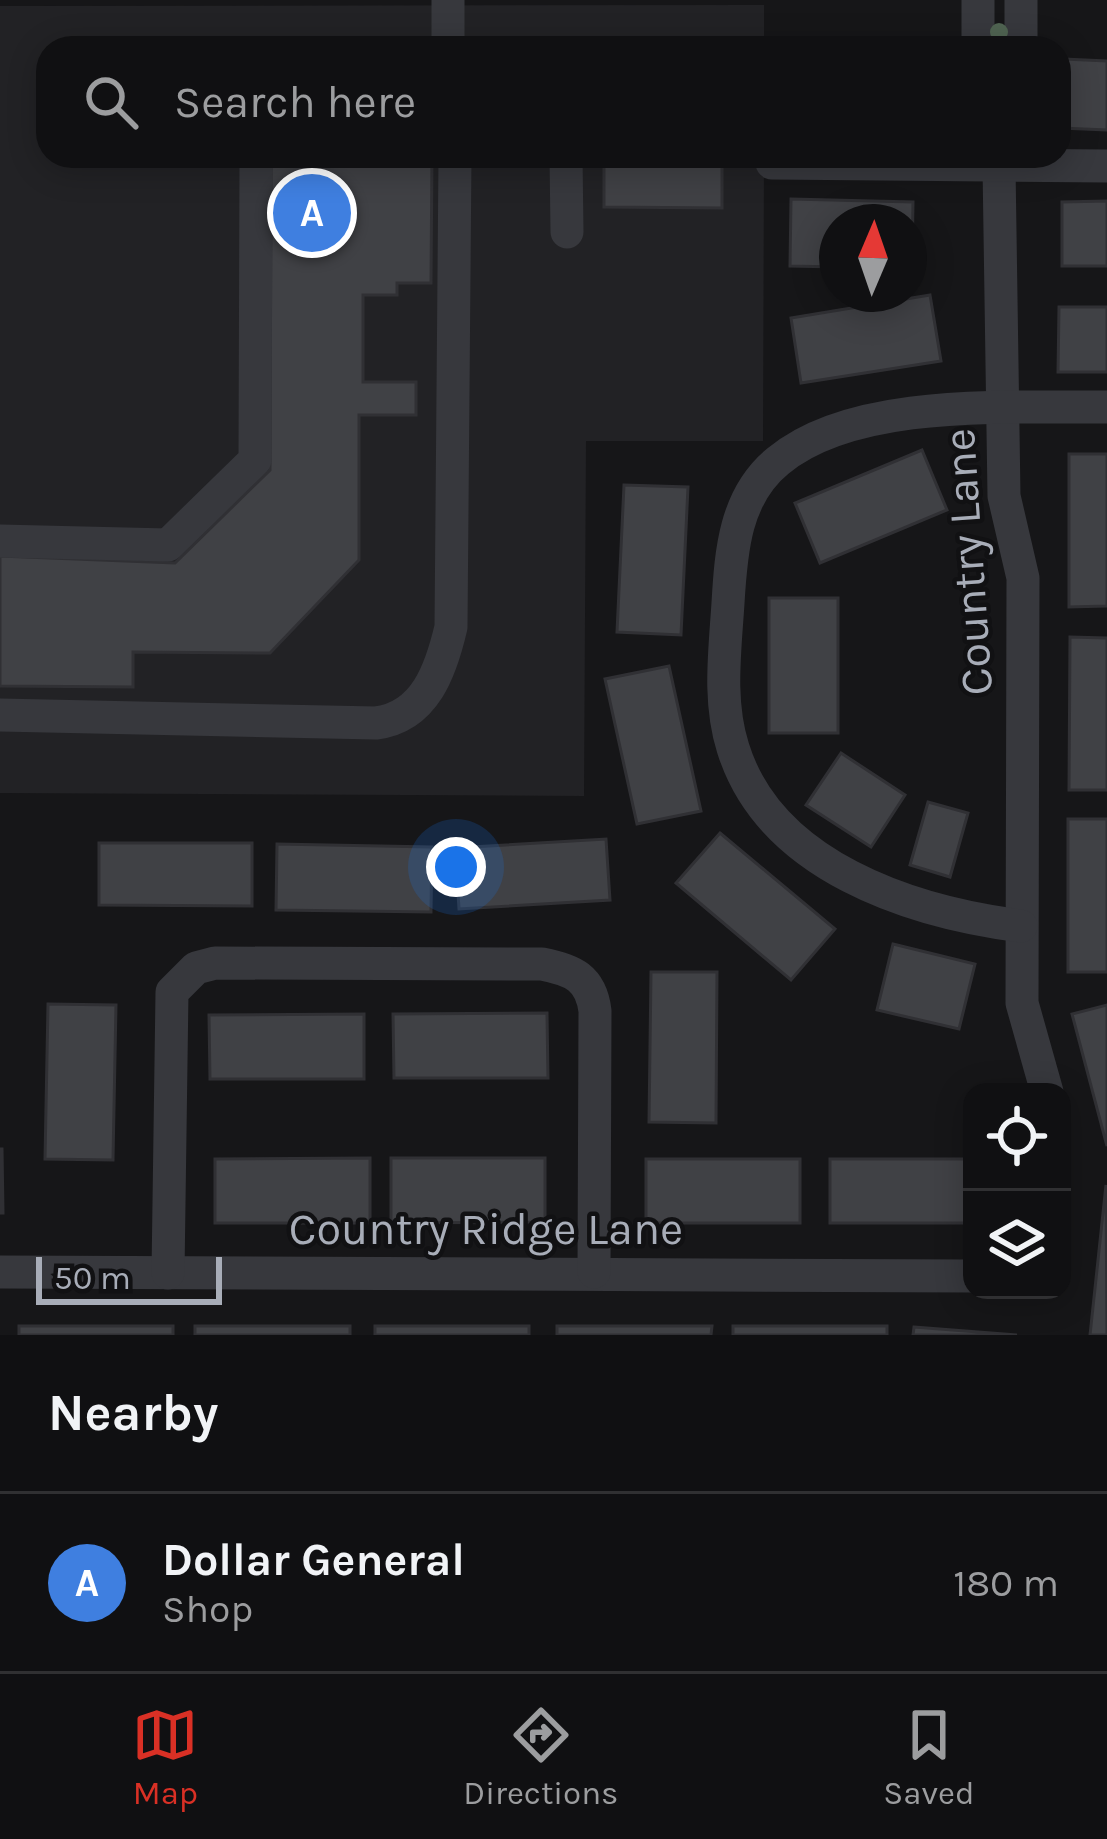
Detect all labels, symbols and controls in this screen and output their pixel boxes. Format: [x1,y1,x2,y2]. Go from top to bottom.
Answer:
search box [36,36,1071,168]
icon: search [78,69,144,135]
text: Search here [174,76,416,128]
pin: A [273,168,351,258]
north arrow [819,204,927,312]
street label: Country Lane [933,427,1004,697]
your location [426,837,486,897]
map controls [963,1083,1071,1299]
button: locate [963,1083,1071,1191]
button: layers [963,1191,1071,1299]
street label: Country Ridge Lane [289,1203,683,1256]
scale bar [36,1251,222,1304]
text: 50 m [54,1259,131,1297]
text: Nearby [48,1383,218,1443]
text: Dollar General [162,1534,465,1586]
text: A [75,1560,99,1606]
text: 180 m [953,1560,1059,1606]
text: Shop [162,1586,253,1632]
tab: Map [132,1702,198,1812]
tab: Directions [463,1702,618,1812]
tab: Saved [883,1702,975,1812]

